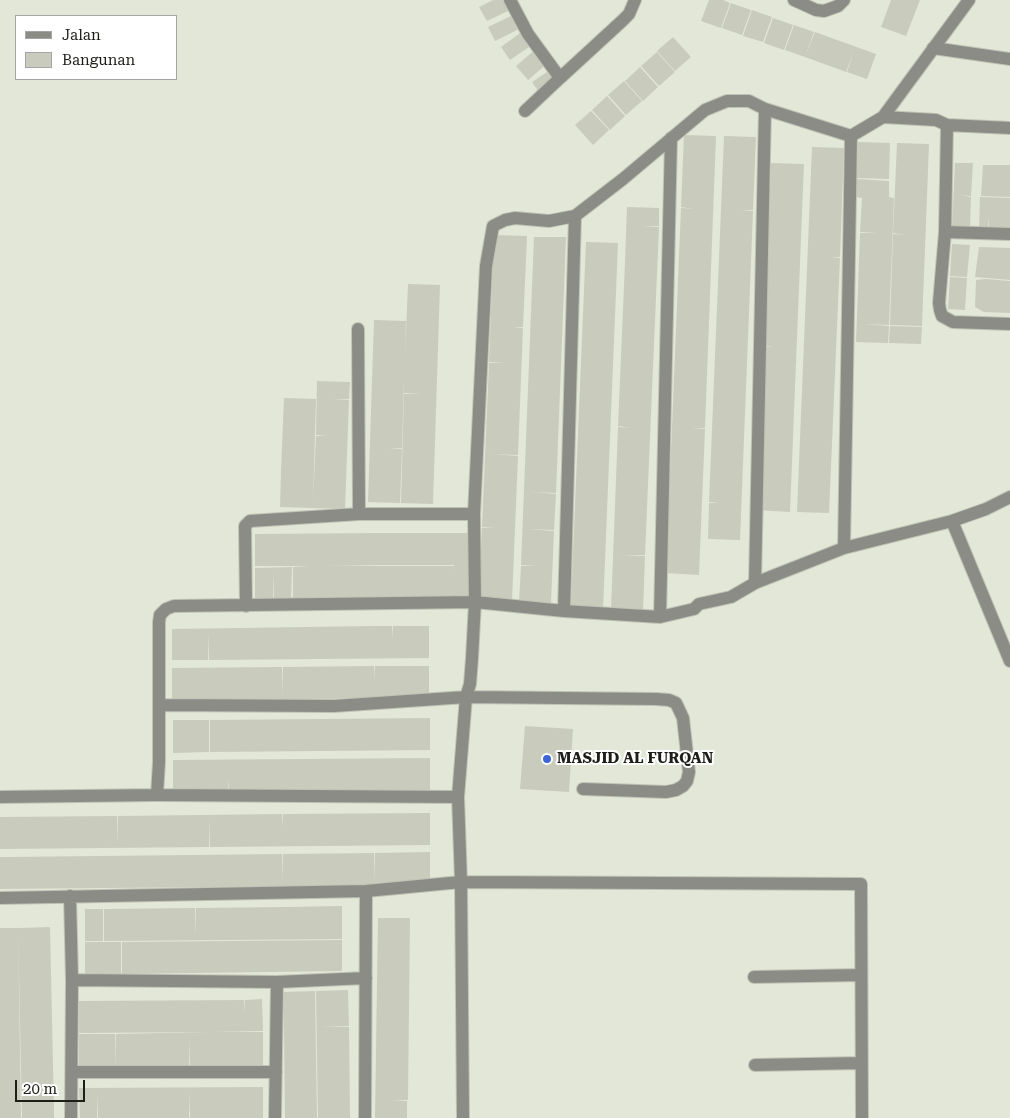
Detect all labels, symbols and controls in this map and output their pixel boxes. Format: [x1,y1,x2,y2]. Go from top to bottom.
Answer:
legend [15,15,178,80]
text: Jalan [62,26,101,44]
text: Bangunan [62,51,135,69]
place label: MASJID AL FURQAN [557,750,713,768]
marker: MASJID AL FURQAN [541,753,553,765]
scale bar [18,1070,88,1102]
text: 20 m [23,1080,57,1098]

